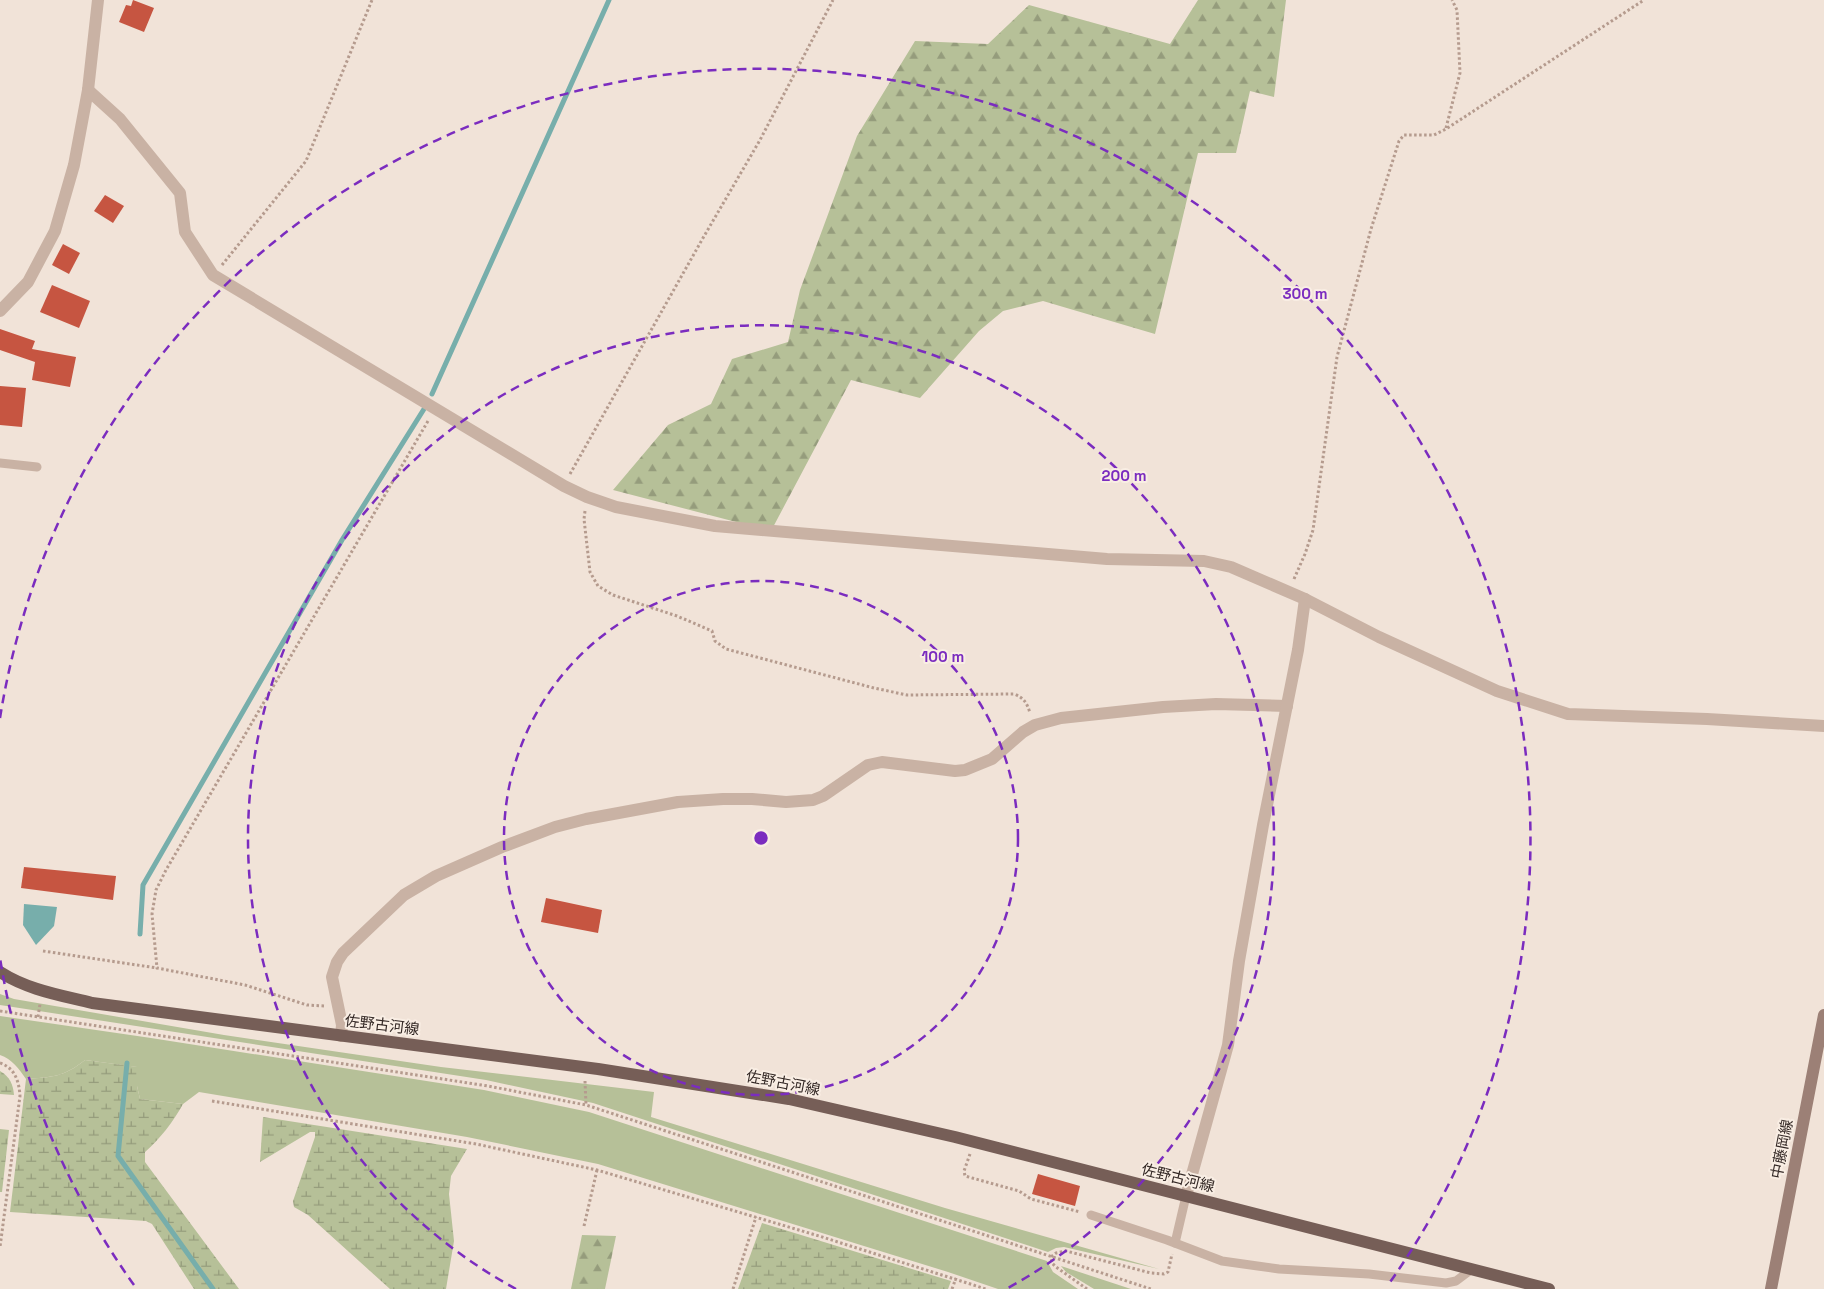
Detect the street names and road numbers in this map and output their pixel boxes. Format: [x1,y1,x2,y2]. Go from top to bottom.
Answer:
street label: 佐野古河線 [344,1011,420,1039]
street label: 佐野古河線 [744,1066,822,1099]
street label: 中藤岡線 [1766,1118,1797,1180]
street label: 佐野古河線 [1139,1159,1217,1196]

